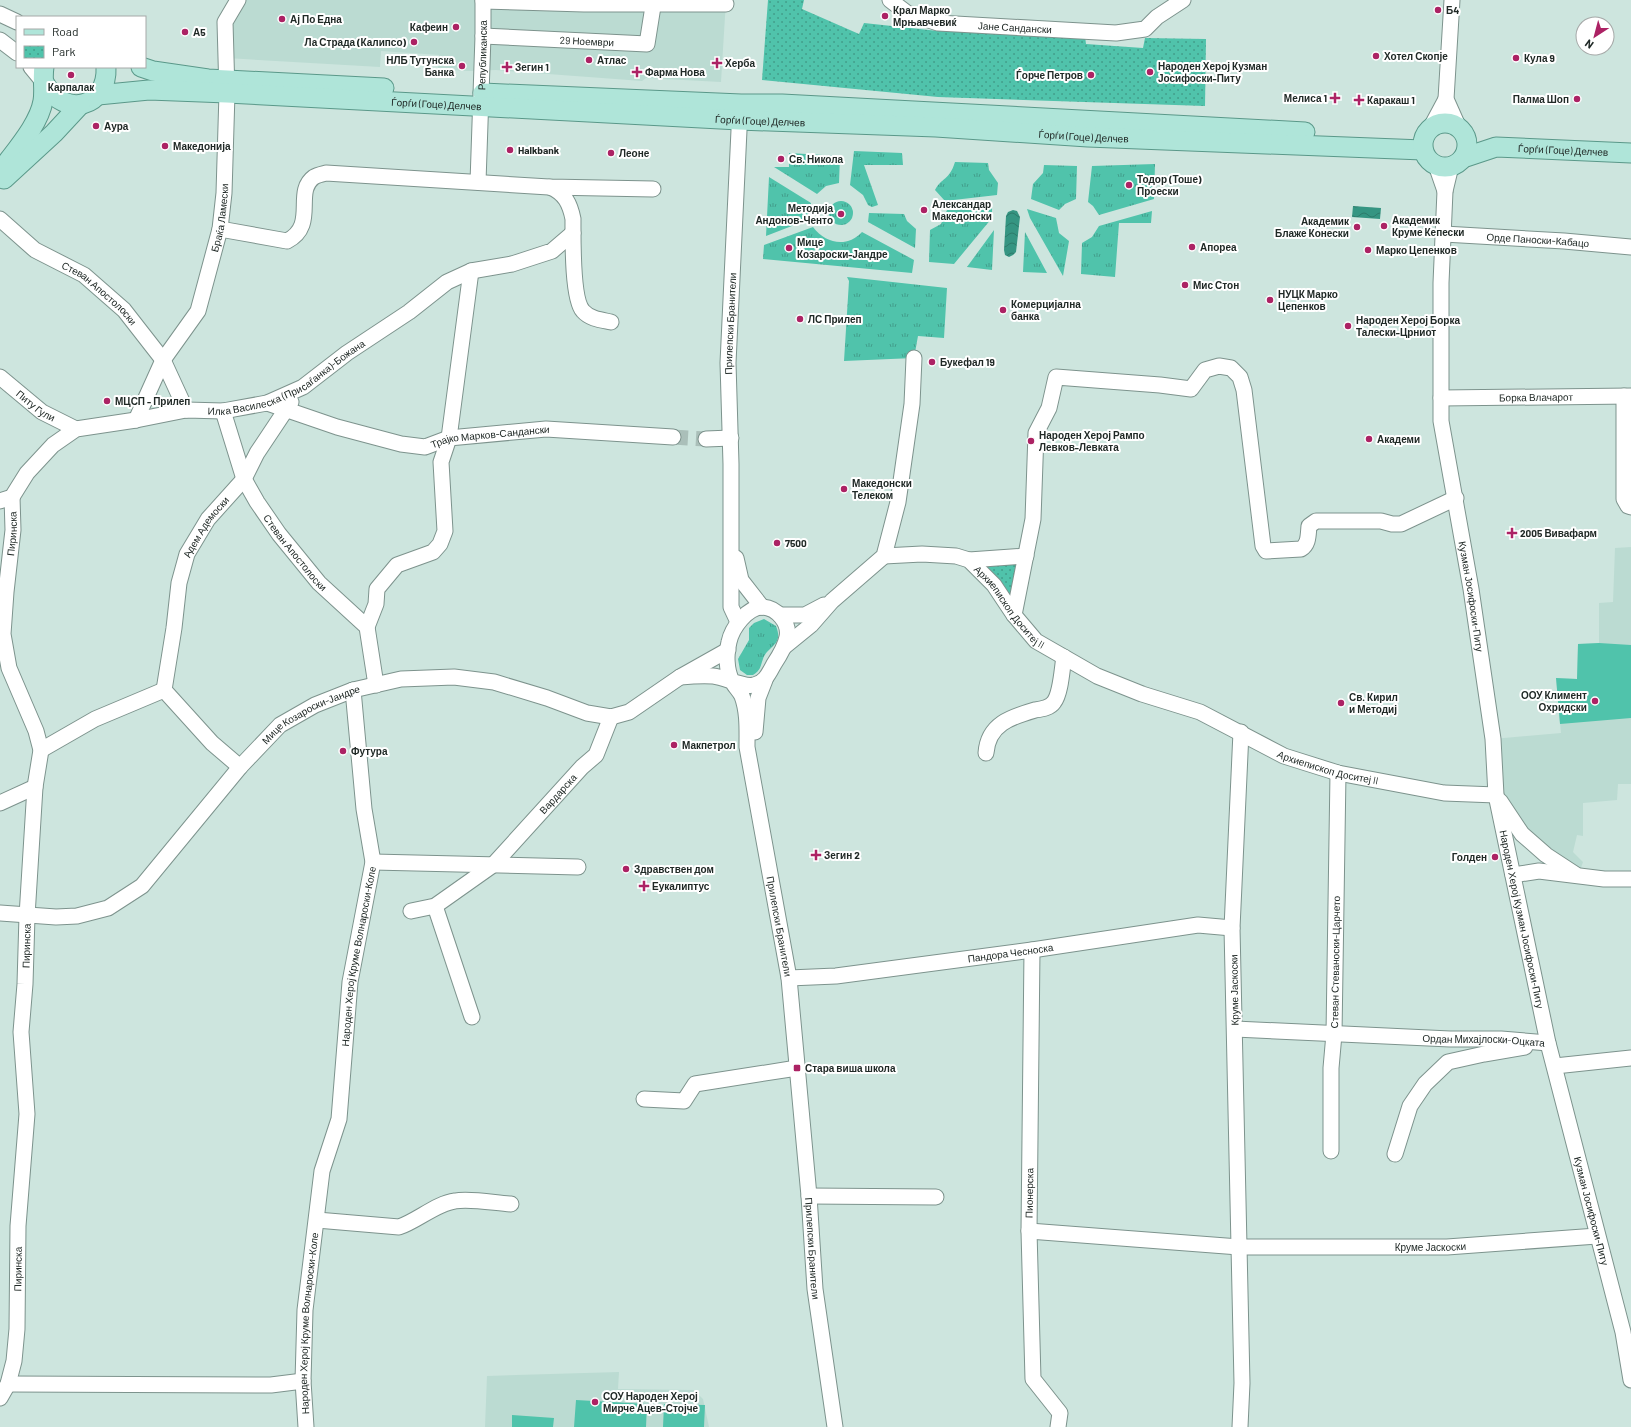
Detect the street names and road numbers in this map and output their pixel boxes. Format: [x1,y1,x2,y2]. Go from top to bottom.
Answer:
street label: Јане Сандански [978,19,1052,35]
street label: Републиканска [475,20,489,90]
street label: 29 Ноември [559,34,614,48]
street label: Ѓорѓи (Гоце) Делчев [391,96,482,112]
street label: Ѓорѓи (Гоце) Делчев [715,113,805,128]
street label: Ѓорѓи (Гоце) Делчев [1038,128,1129,145]
street label: Ѓорѓи (Гоце) Делчев [1518,142,1609,158]
street label: Браќа Ламески [208,183,230,253]
street label: Орде Паноски-Кабацо [1486,230,1590,249]
street label: Стеван Апостолоски [60,259,139,327]
street label: Прилепски Бранители [722,272,738,375]
street label: Илка Василеска (Присаѓанка)-Божана [207,337,367,417]
street label: Питу Гули [14,387,57,424]
street label: Борка Влачарот [1499,391,1573,403]
street label: Трајко Марков-Сандански [429,423,550,450]
street label: Адем Адемоски [180,494,231,559]
street label: Пиринска [4,511,19,557]
street label: Стеван Апостолоски [261,512,329,593]
street label: Кузман Јосифоски-Питу [1457,540,1486,653]
street label: Архиепископ Доситеј II [972,563,1047,651]
street label: Мице Козароски-Јандре [259,683,361,746]
street label: Архиепископ Доситеј II [1275,748,1379,786]
street label: Вардарска [537,771,579,816]
street label: Народен Херој Кузман Јосифоски-Питу [1497,829,1547,1009]
street label: Народен Херој Круме Волнароски-Коле [339,865,378,1047]
street label: Прилепски Бранители [765,875,795,978]
street label: Стеван Стеваноски-Царчето [1328,895,1342,1029]
street label: Пиринска [19,923,33,968]
street label: Пандора Чесноска [967,941,1054,964]
street label: Круме Јаскоски [1227,954,1241,1026]
street label: Ордан Михајлоски-Оцката [1422,1032,1546,1049]
street label: Кузман Јосифоски-Питу [1572,1155,1611,1266]
street label: Пионерска [1023,1167,1035,1218]
street label: Прилепски Бранители [803,1197,822,1300]
street label: Народен Херој Круме Волнароски-Коле [297,1231,320,1415]
street label: Круме Јаскоски [1395,1240,1466,1253]
street label: Пиринска [11,1246,24,1291]

